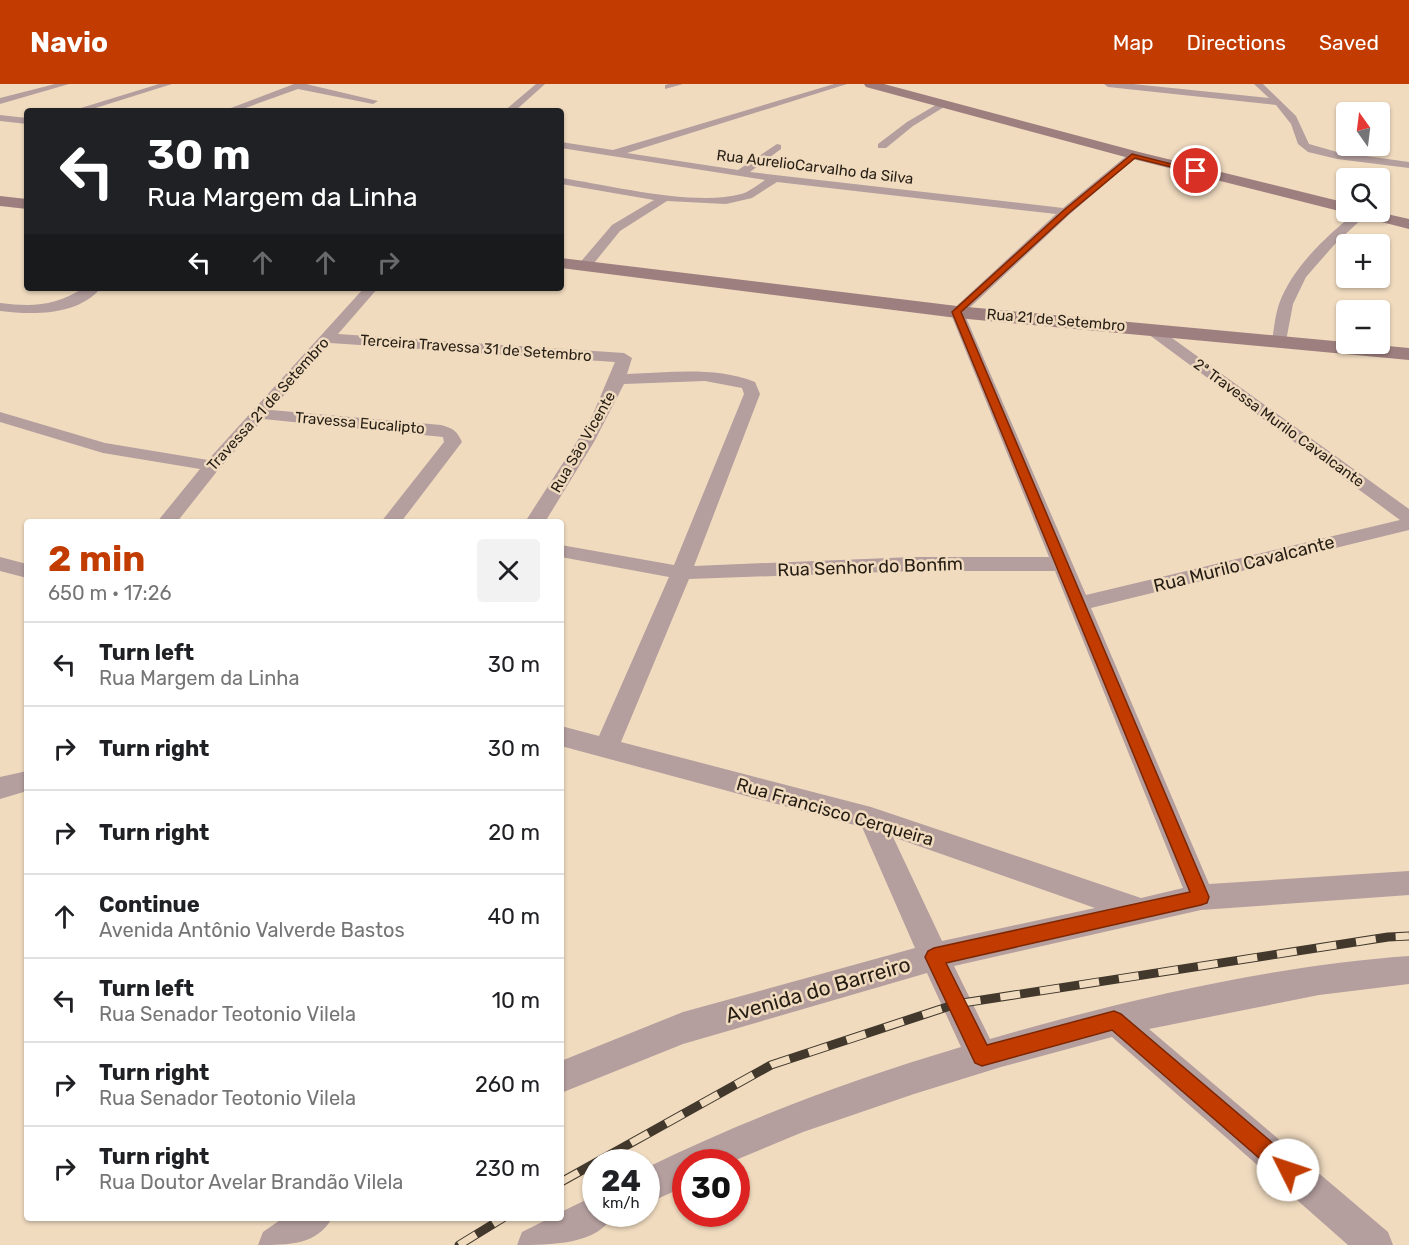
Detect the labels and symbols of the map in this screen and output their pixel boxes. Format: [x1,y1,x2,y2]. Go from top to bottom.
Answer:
north arrow [1336,102,1390,156]
pin [1170,145,1221,196]
street label: Rua AurelioCarvalho da Silva [715,146,915,188]
street label: Rua 21 de Setembro [986,305,1126,335]
street label: Terceira Travessa 31 de Setembro [360,331,592,365]
street label: Travessa 21 de Setembro [203,334,333,474]
street label: 2ª Travessa Murilo Cavalcante [1190,355,1368,491]
street label: Rua São Vicente [547,388,619,496]
street label: Travessa Eucalipto [294,408,426,438]
street label: Rua Murilo Cavalcante [1151,531,1337,597]
street label: Rua Senhor do Bonfim [777,553,963,581]
street label: Rua Francisco Cerqueira [734,773,936,851]
street label: Avenida do Barreiro [723,951,913,1028]
position arrow [1256,1138,1320,1202]
speed limit sign: 30 [672,1149,750,1227]

